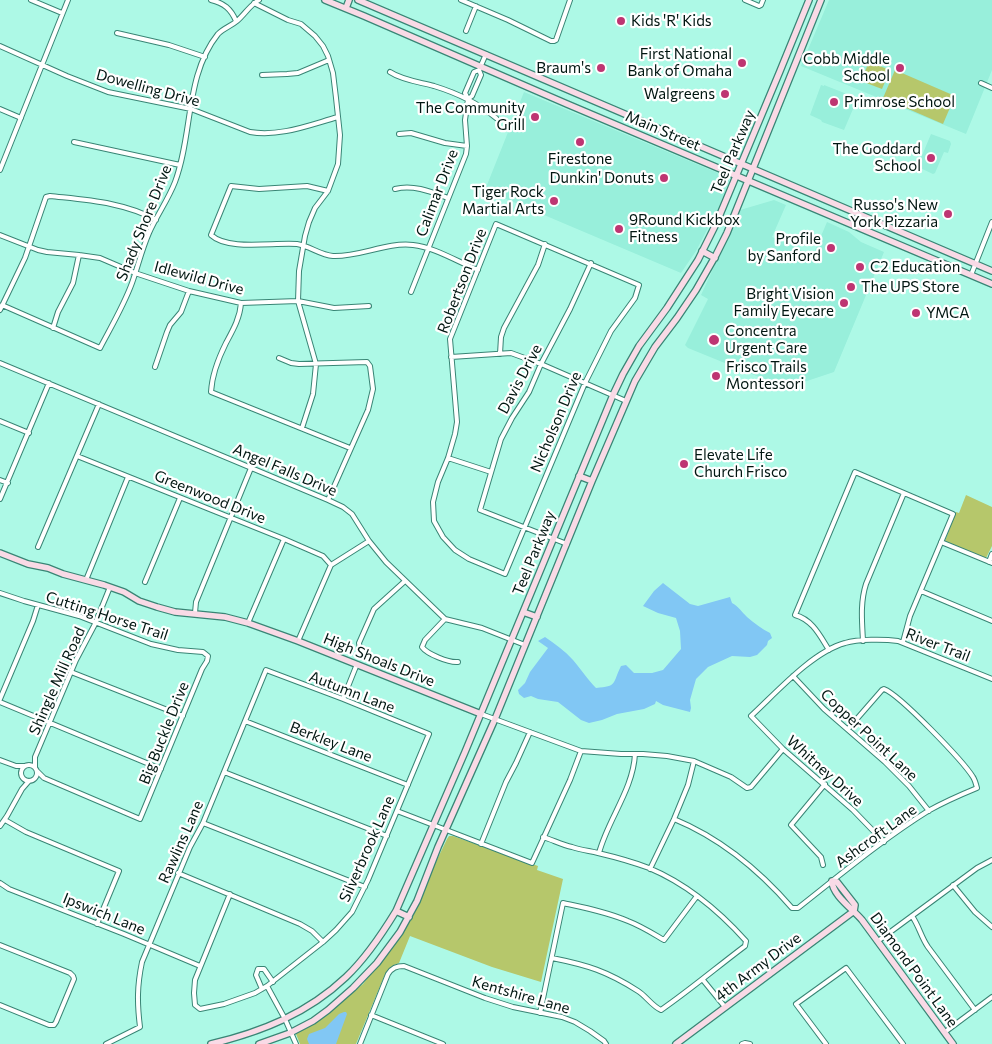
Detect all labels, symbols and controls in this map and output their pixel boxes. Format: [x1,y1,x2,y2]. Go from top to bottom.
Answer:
place label: Kids 'R' Kids [631,12,712,30]
marker: Kids 'R' Kids [615,15,627,27]
place label: First National Bank of Omaha [628,45,732,80]
place label: Cobb Middle School [803,50,890,85]
marker: First National Bank of Omaha [736,57,748,69]
place label: Braum's [536,59,591,77]
marker: Braum's [595,62,607,74]
marker: Cobb Middle School [894,62,906,74]
street label: Dowelling Drive [94,65,202,111]
place label: Walgreens [644,85,715,103]
marker: Walgreens [719,88,731,100]
place label: Primrose School [844,93,955,111]
marker: Primrose School [828,96,840,108]
place label: The Community Grill [416,99,525,134]
street label: Main Street [623,107,703,155]
street label: Teel Parkway [707,107,759,197]
marker: The Community Grill [529,111,541,123]
marker: Firestone [574,136,586,148]
place label: The Goddard School [832,140,921,175]
street label: Calimar Drive [412,147,462,239]
place label: Firestone [548,150,612,168]
marker: The Goddard School [925,152,937,164]
street label: Shady Shore Drive [112,162,176,284]
place label: Dunkin' Donuts [550,169,654,187]
marker: Dunkin' Donuts [658,172,670,184]
place label: Tiger Rock Martial Arts [462,183,544,218]
marker: Tiger Rock Martial Arts [548,195,560,207]
place label: Russo's New York Pizzaria [850,196,938,231]
marker: Russo's New York Pizzaria [942,208,954,220]
place label: 9Round Kickbox Fitness [629,211,740,246]
marker: 9Round Kickbox Fitness [613,223,625,235]
street label: Robertson Drive [434,226,490,336]
place label: Profile by Sanford [748,230,821,265]
marker: Profile by Sanford [825,242,837,254]
street label: Idlewild Drive [152,257,246,299]
place label: C2 Education [870,258,960,276]
marker: C2 Education [854,261,866,273]
place label: The UPS Store [861,278,959,296]
marker: The UPS Store [845,281,857,293]
place label: Bright Vision Family Eyecare [733,285,834,320]
marker: Bright Vision Family Eyecare [838,297,850,309]
place label: YMCA [926,304,970,322]
marker: YMCA [910,307,922,319]
place label: Concentra Urgent Care [725,322,807,357]
marker: Concentra Urgent Care [707,333,721,347]
street label: Davis Drive [494,341,546,417]
place label: Frisco Trails Montessori [726,358,807,393]
street label: Nicholson Drive [527,369,585,475]
marker: Frisco Trails Montessori [710,370,722,382]
street label: Angel Falls Drive [230,440,340,500]
place label: Elevate Life Church Frisco [694,446,787,481]
marker: Elevate Life Church Frisco [678,458,690,470]
street label: Greenwood Drive [152,466,268,528]
street label: Teel Parkway [509,508,559,598]
street label: Cutting Horse Trail [44,588,170,644]
street label: Shingle Mill Road [25,624,89,738]
street label: River Trail [903,624,973,666]
street label: High Shoals Drive [321,629,437,691]
street label: Autumn Lane [306,667,398,717]
street label: Big Buckle Drive [135,679,193,787]
street label: Copper Point Lane [817,685,921,785]
street label: Berkley Lane [287,718,375,766]
street label: Whitney Drive [783,732,867,810]
street label: Silverbrook Lane [336,793,398,905]
street label: Rawlins Lane [155,798,207,886]
street label: Ashcroft Lane [832,801,920,871]
street label: Ipswich Lane [60,889,148,939]
street label: Diamond Point Lane [866,909,962,1031]
street label: 4th Army Drive [712,929,804,1005]
street label: Kentshire Lane [470,972,572,1018]

